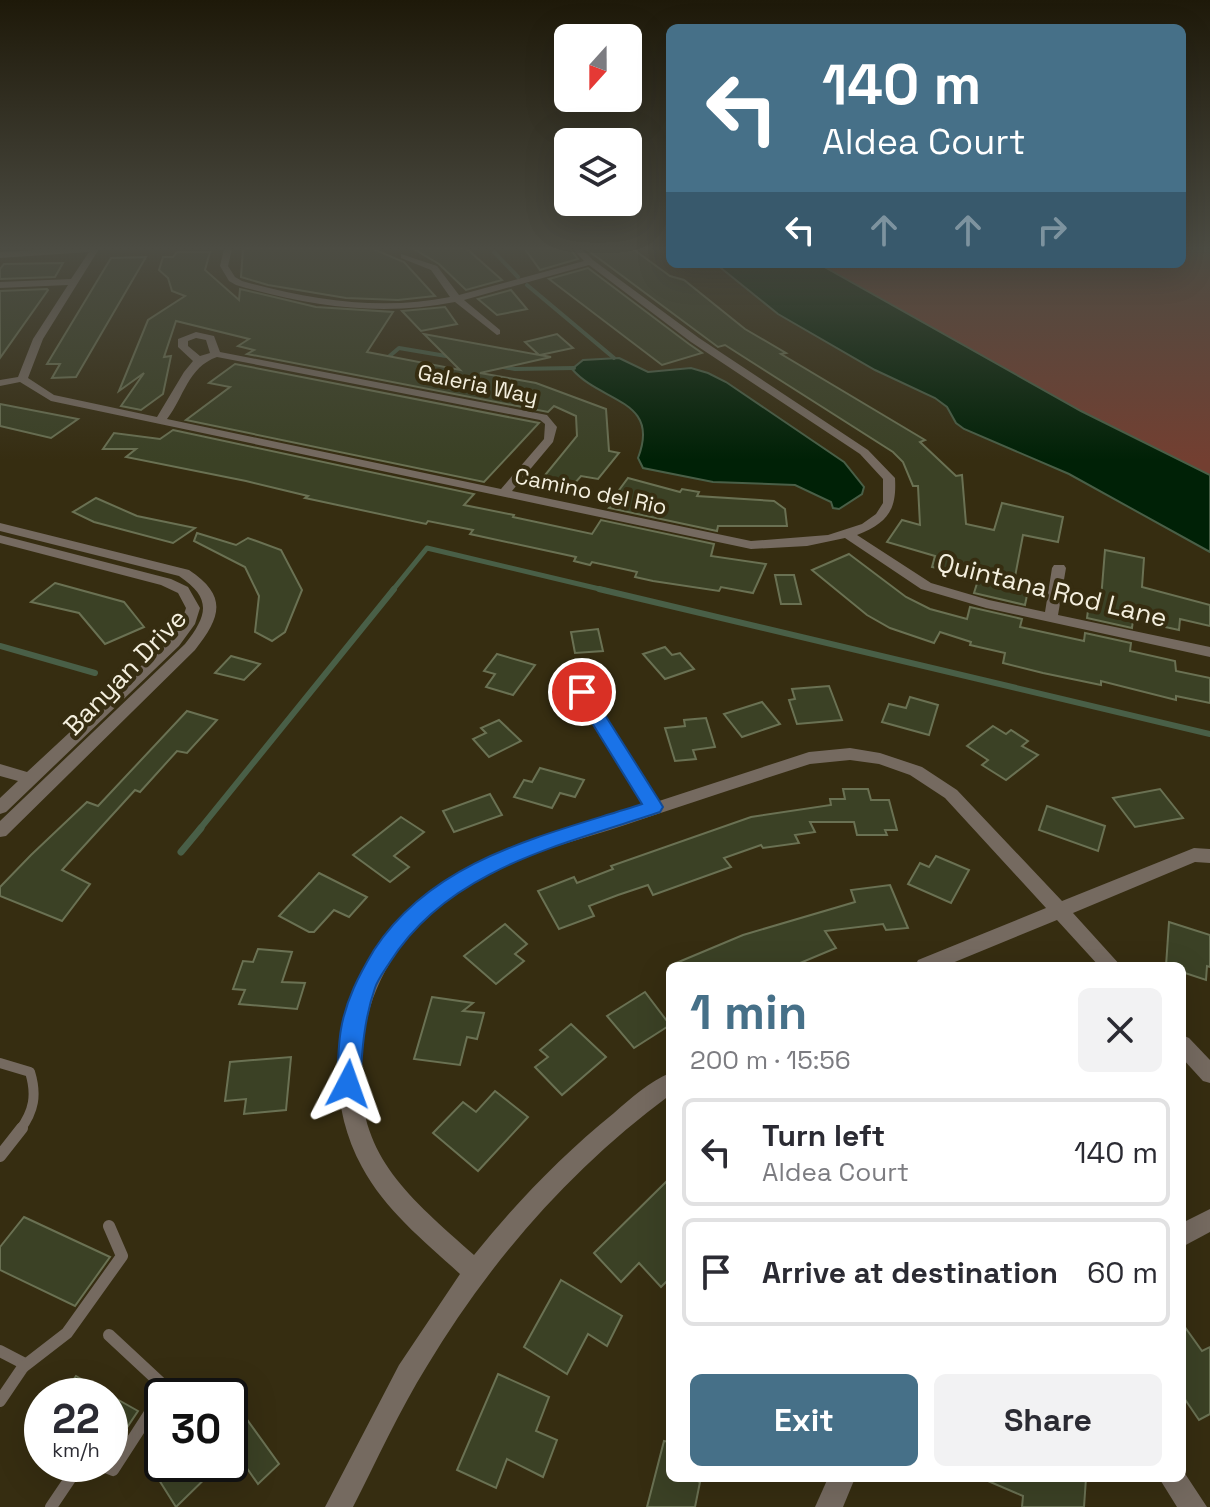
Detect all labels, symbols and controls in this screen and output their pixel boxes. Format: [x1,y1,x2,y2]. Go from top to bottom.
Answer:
north arrow [554,24,642,112]
map controls [554,24,642,216]
text: 140 m [822,49,981,120]
icon: left [690,56,794,160]
text: Aldea Court [822,119,1025,165]
button: layers [554,128,642,216]
icon: left [778,208,822,252]
icon: ahead [862,208,906,252]
icon: ahead [946,208,990,252]
icon: right [1030,208,1074,252]
street label: Galeria Way [415,358,541,410]
street label: Camino del Rio [512,461,670,521]
street label: Quintana Rod Lane [933,545,1171,635]
street label: Banyan Drive [56,601,194,743]
pin [548,658,616,726]
icon: arrive [560,670,604,714]
text: 1 min [690,982,807,1043]
button: close [1078,988,1162,1072]
position arrow [306,1042,390,1126]
text: 200 m · 15:56 [690,1043,851,1077]
text: Turn left [762,1116,885,1155]
icon: left [694,1130,738,1174]
text: 140 m [1074,1133,1158,1172]
text: Aldea Court [762,1155,909,1189]
icon: arrive [694,1250,738,1294]
text: Arrive at destination [762,1253,1058,1292]
text: 60 m [1087,1253,1158,1292]
button: Exit [690,1374,918,1466]
button: Share [934,1374,1162,1466]
speed limit sign: 30 [144,1378,248,1482]
text: 22 [52,1394,100,1445]
text: km/h [52,1437,100,1463]

